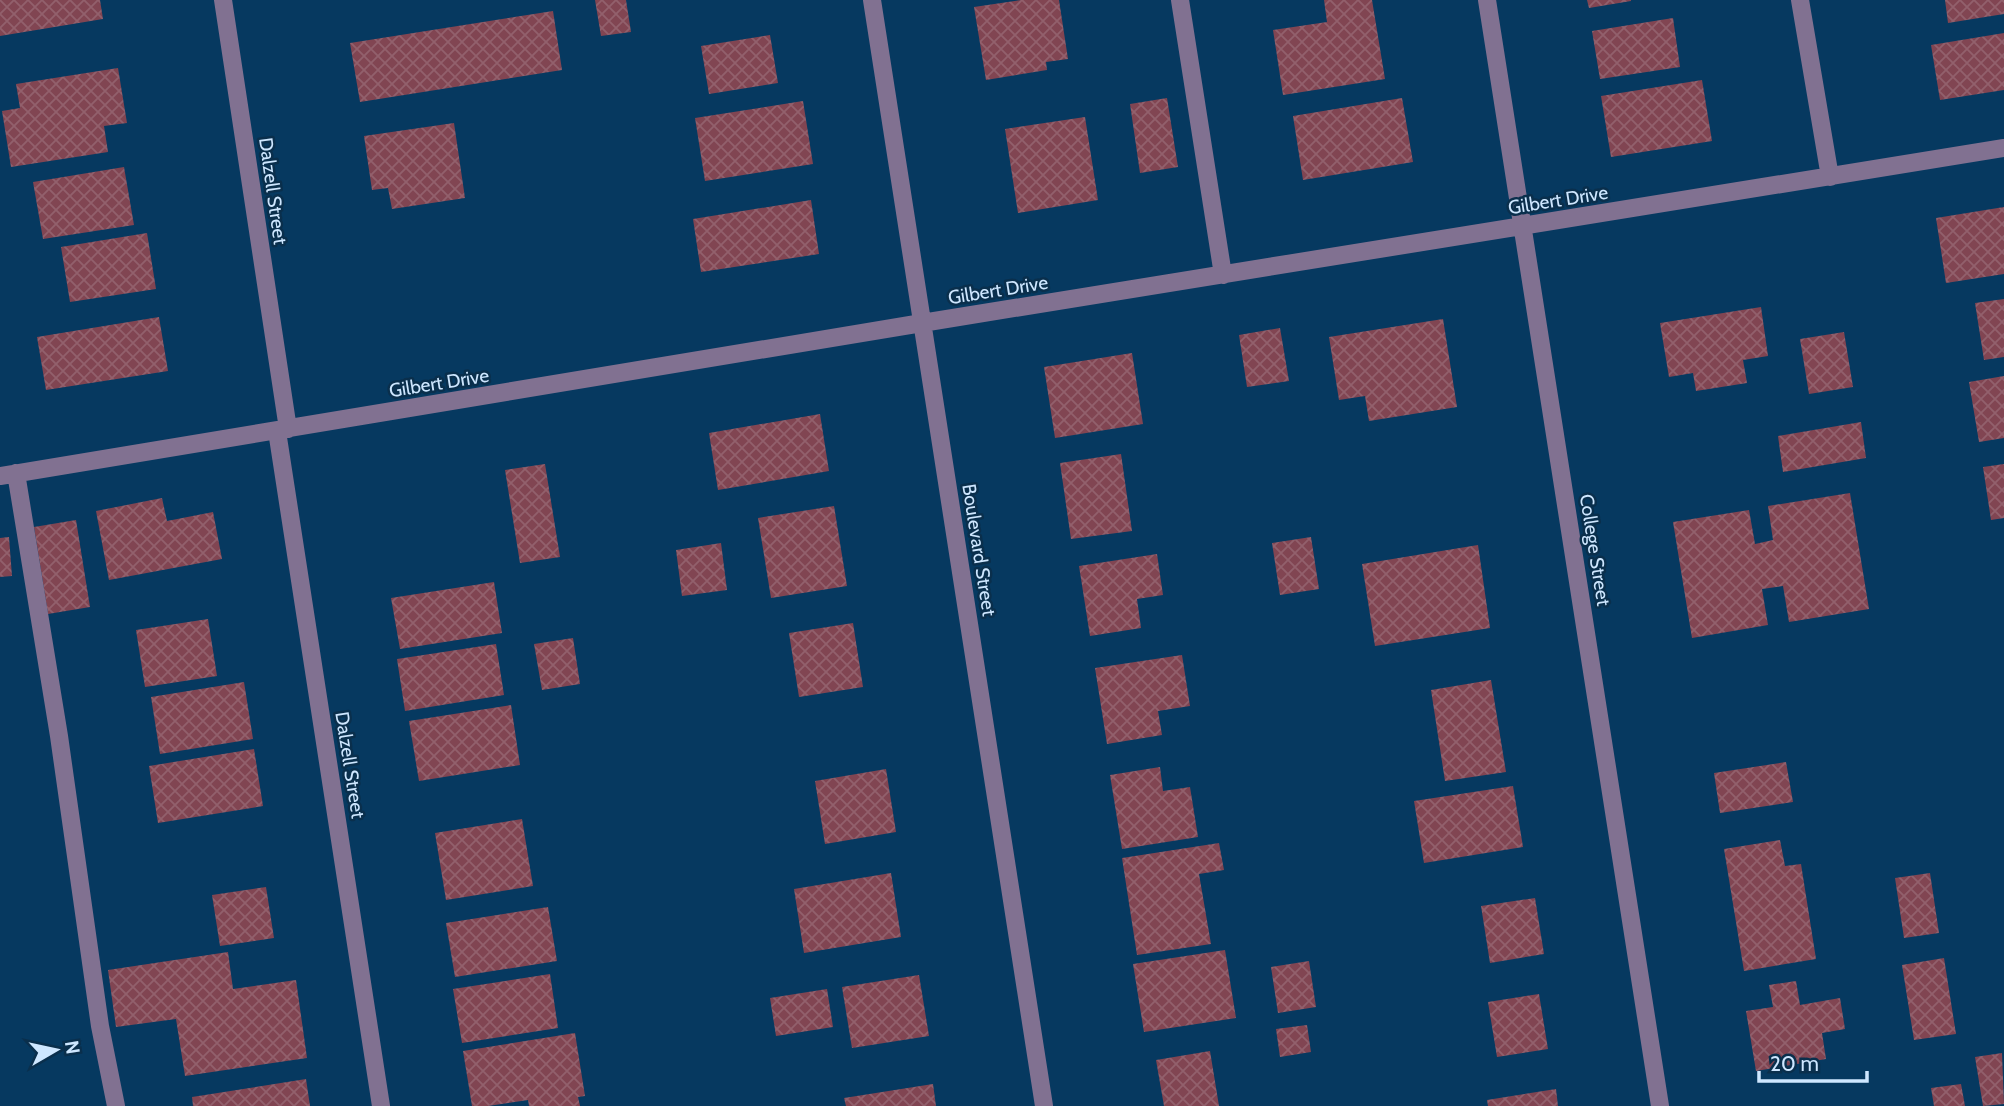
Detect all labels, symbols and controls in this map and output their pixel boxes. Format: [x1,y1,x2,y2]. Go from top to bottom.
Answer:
street label: Dalzell Street [254,136,292,247]
street label: Gilbert Drive [1506,181,1610,219]
street label: Gilbert Drive [946,271,1050,309]
street label: Gilbert Drive [387,364,491,402]
street label: Boulevard Street [957,482,1001,618]
street label: College Street [1575,492,1615,608]
street label: Dalzell Street [330,710,370,821]
north arrow [21,1015,91,1085]
text: N [60,1039,85,1056]
scale bar [1759,1040,1868,1084]
text: 20 m [1770,1051,1819,1076]

